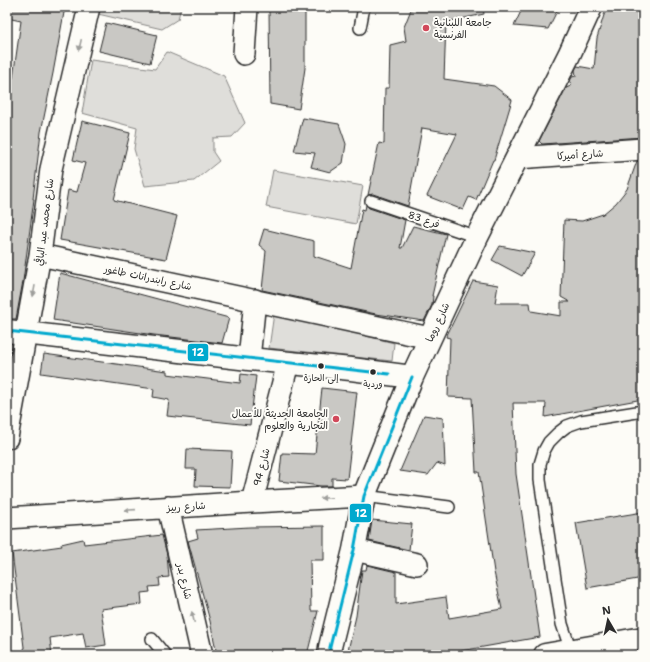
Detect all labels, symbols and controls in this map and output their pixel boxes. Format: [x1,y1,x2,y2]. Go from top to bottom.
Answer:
place label: جامعة اللبنانية الفرنسية [434,16,492,41]
marker: جامعة اللبنانية الفرنسية [421,23,431,33]
one-way arrow [77,39,83,51]
street label: شارع أميركا [557,146,604,164]
street label: شارع محمد عبد الباقي [33,177,57,267]
street label: فرع 83 [406,208,441,232]
street label: شارع رابندرانات طاغور [102,262,193,294]
one-way arrow [31,285,37,297]
street label: شارع روما [423,300,453,344]
line badge: 12 [187,343,209,362]
text: 12 [192,345,204,360]
marker: إلی الحارة [316,361,326,371]
marker: وردية [368,367,378,377]
place label: إلی الحارة [303,372,339,384]
place label: وردية [363,378,383,390]
place label: الجامعة الحديثة للأعمال التجارية والعلوم [232,407,328,433]
marker: الجامعة الحديثة للأعمال التجارية والعلوم [331,414,341,424]
street label: شارع 94 [250,447,274,488]
one-way arrow [319,495,332,502]
street label: شارع ربيز [165,499,206,515]
line badge: 12 [349,503,372,523]
one-way arrow [124,506,136,513]
text: 12 [355,506,367,521]
street label: شارع بدر [173,561,195,601]
north arrow [588,600,628,640]
text: N [601,602,612,619]
one-way arrow [190,611,196,623]

